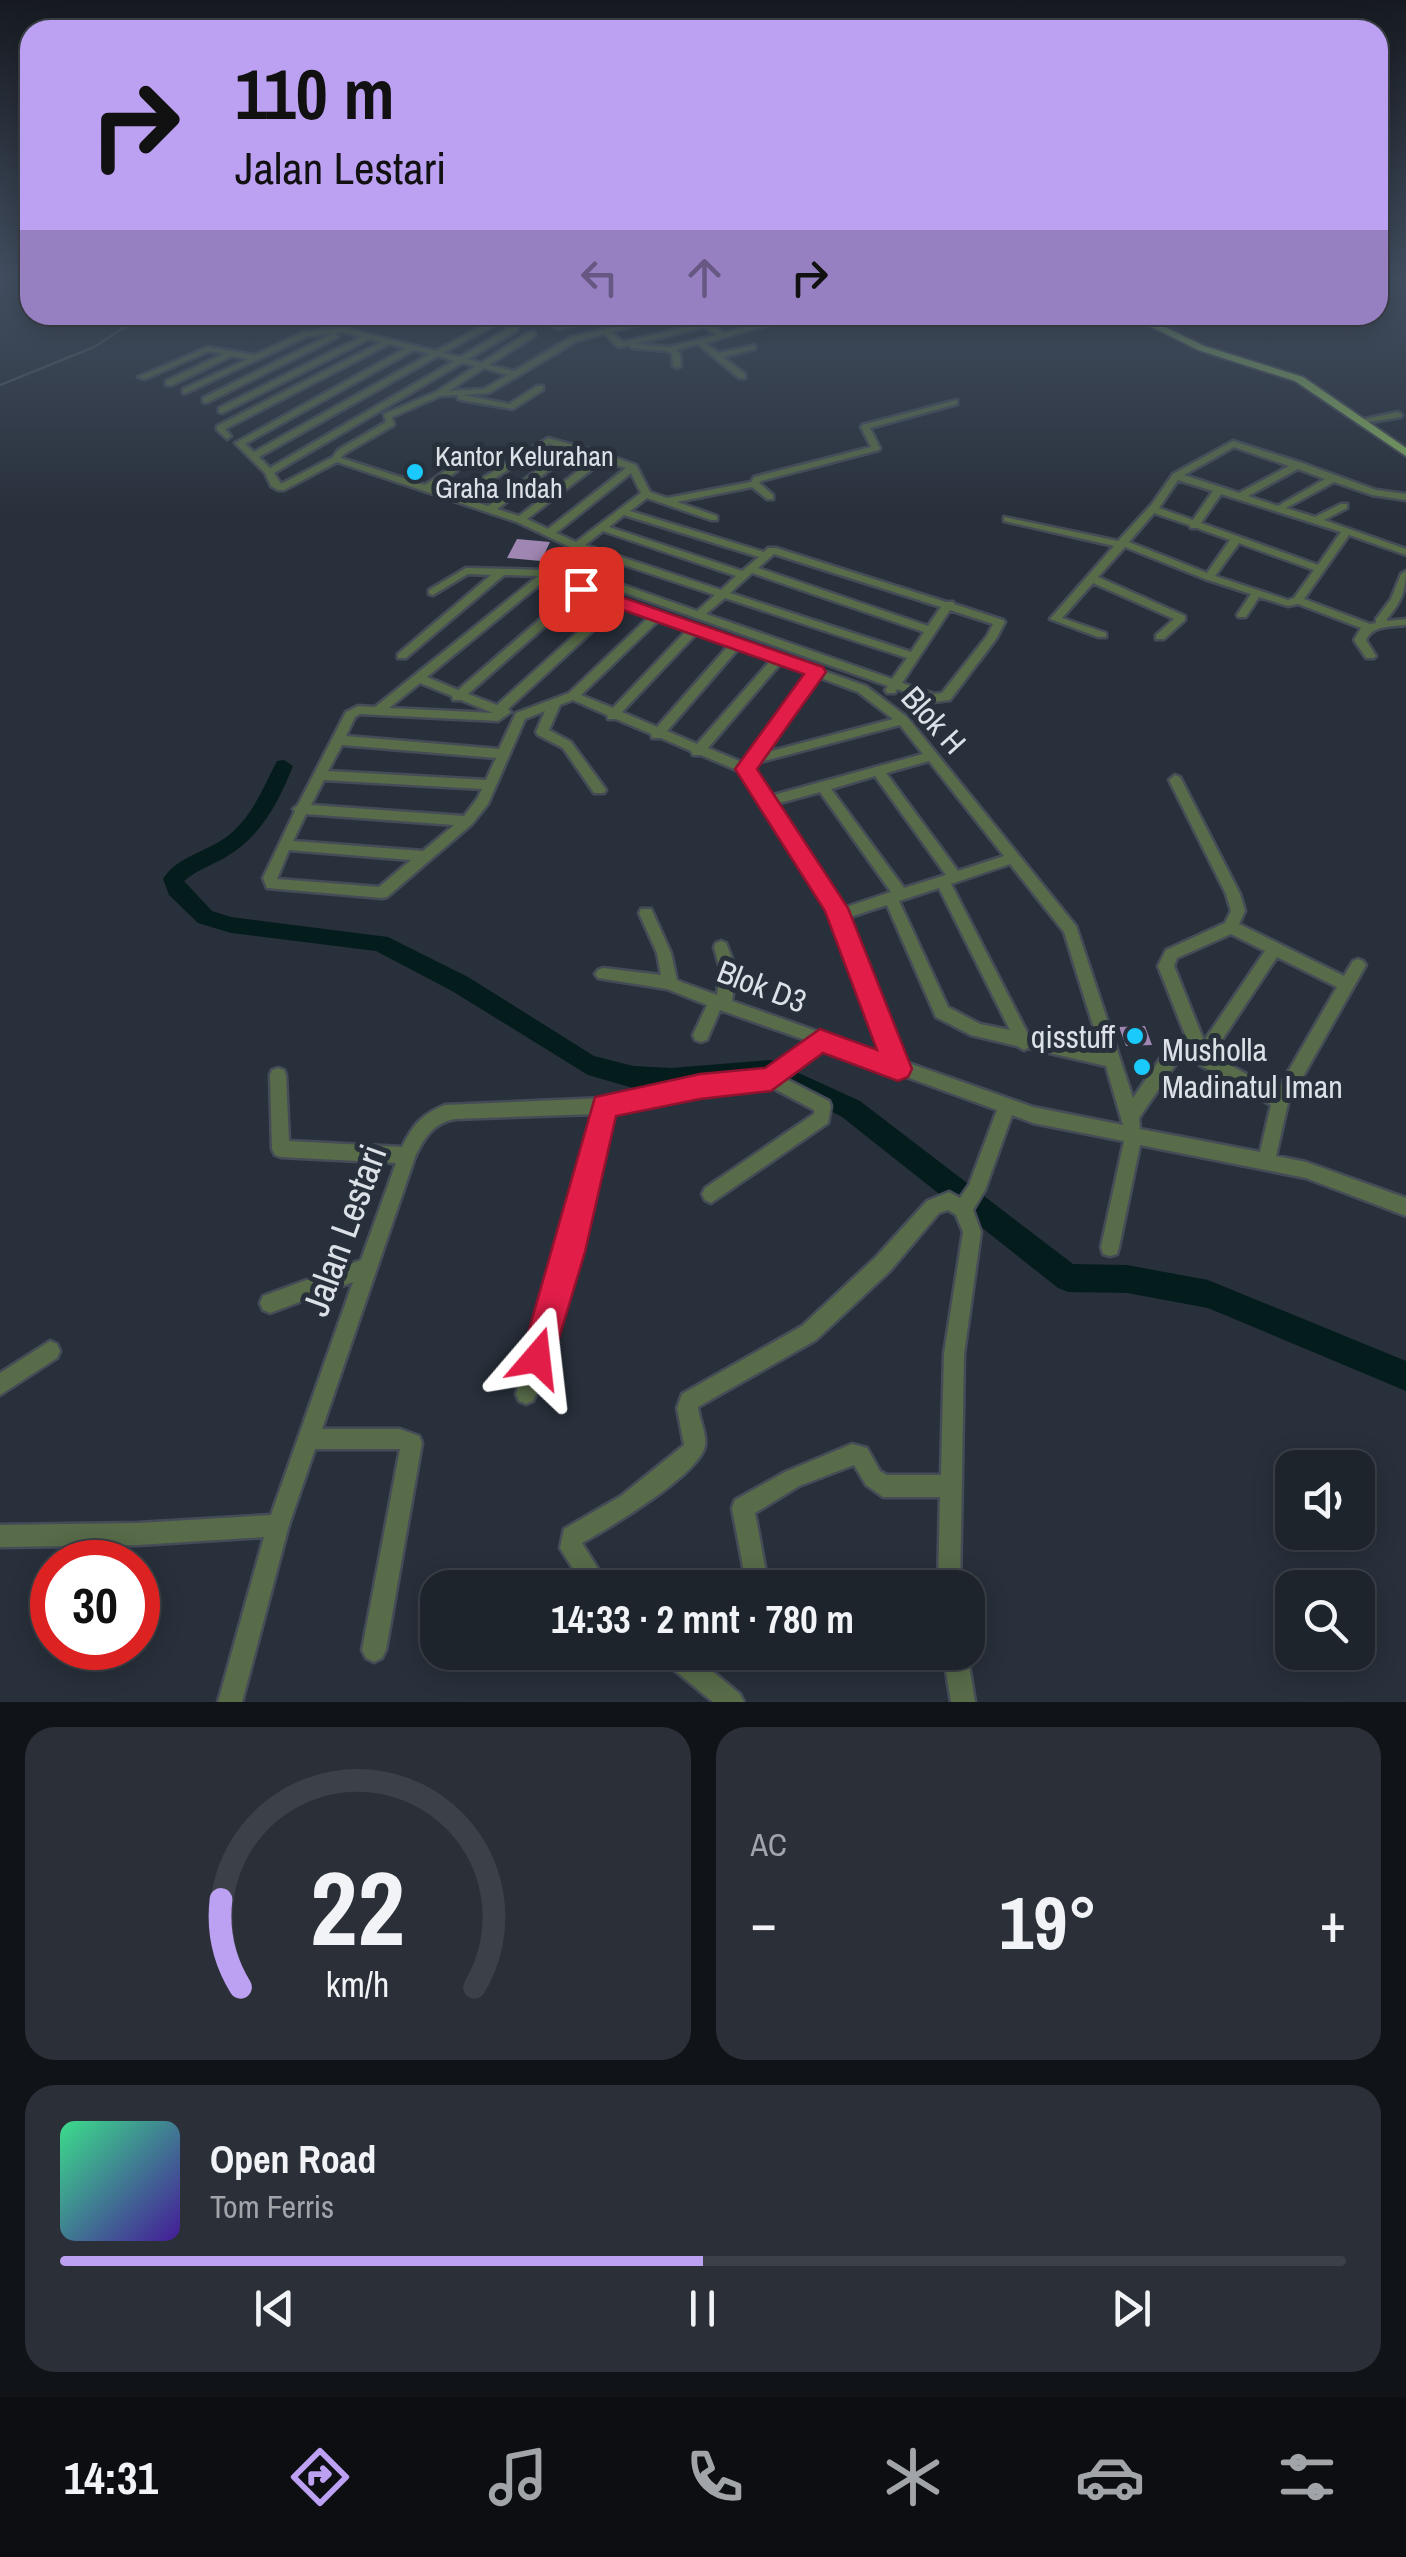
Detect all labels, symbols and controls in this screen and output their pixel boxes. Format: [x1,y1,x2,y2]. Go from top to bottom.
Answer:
text: 110 m [235,47,395,141]
icon: right [70,60,200,190]
text: Jalan Lestari [235,137,446,198]
icon: left [572,250,627,305]
icon: ahead [677,250,732,305]
icon: right [782,250,837,305]
place label: Kantor Kelurahan Graha Indah [435,437,614,507]
marker: Kantor Kelurahan Graha Indah [404,461,426,483]
pin [539,547,624,632]
icon: arrive [554,562,609,617]
street label: Blok H [892,677,976,763]
street label: Blok D3 [711,949,813,1023]
place label: qisstuff [1031,1015,1116,1058]
marker: qisstuff [1124,1025,1146,1047]
place label: Musholla Madinatul Iman [1162,1028,1343,1108]
marker: Musholla Madinatul Iman [1131,1056,1153,1078]
street label: Jalan Lestari [290,1137,398,1323]
position arrow [485,1306,589,1410]
map controls [1275,1450,1375,1670]
button: sound [1275,1450,1375,1550]
speed limit sign: 30 [30,1540,160,1670]
button: search [1275,1570,1375,1670]
text: 14:33 · 2 mnt · 780 m [551,1594,854,1645]
text: AC [751,1823,787,1866]
text: 22 [310,1837,405,1977]
text: 19° [999,1871,1097,1972]
text: − [751,1885,777,1959]
text: + [1320,1885,1346,1959]
text: km/h [326,1960,390,2008]
text: Open Road [210,2134,376,2185]
text: Tom Ferris [210,2185,334,2228]
icon: previous [247,2281,302,2336]
icon: pause [675,2281,730,2336]
icon: next [1104,2281,1159,2336]
icon: directions [285,2442,355,2512]
icon: music [483,2442,553,2512]
icon: phone [680,2442,750,2512]
icon: climate [878,2442,948,2512]
icon: car [1075,2442,1145,2512]
icon: filters [1272,2442,1342,2512]
text: 14:31 [64,2447,158,2508]

